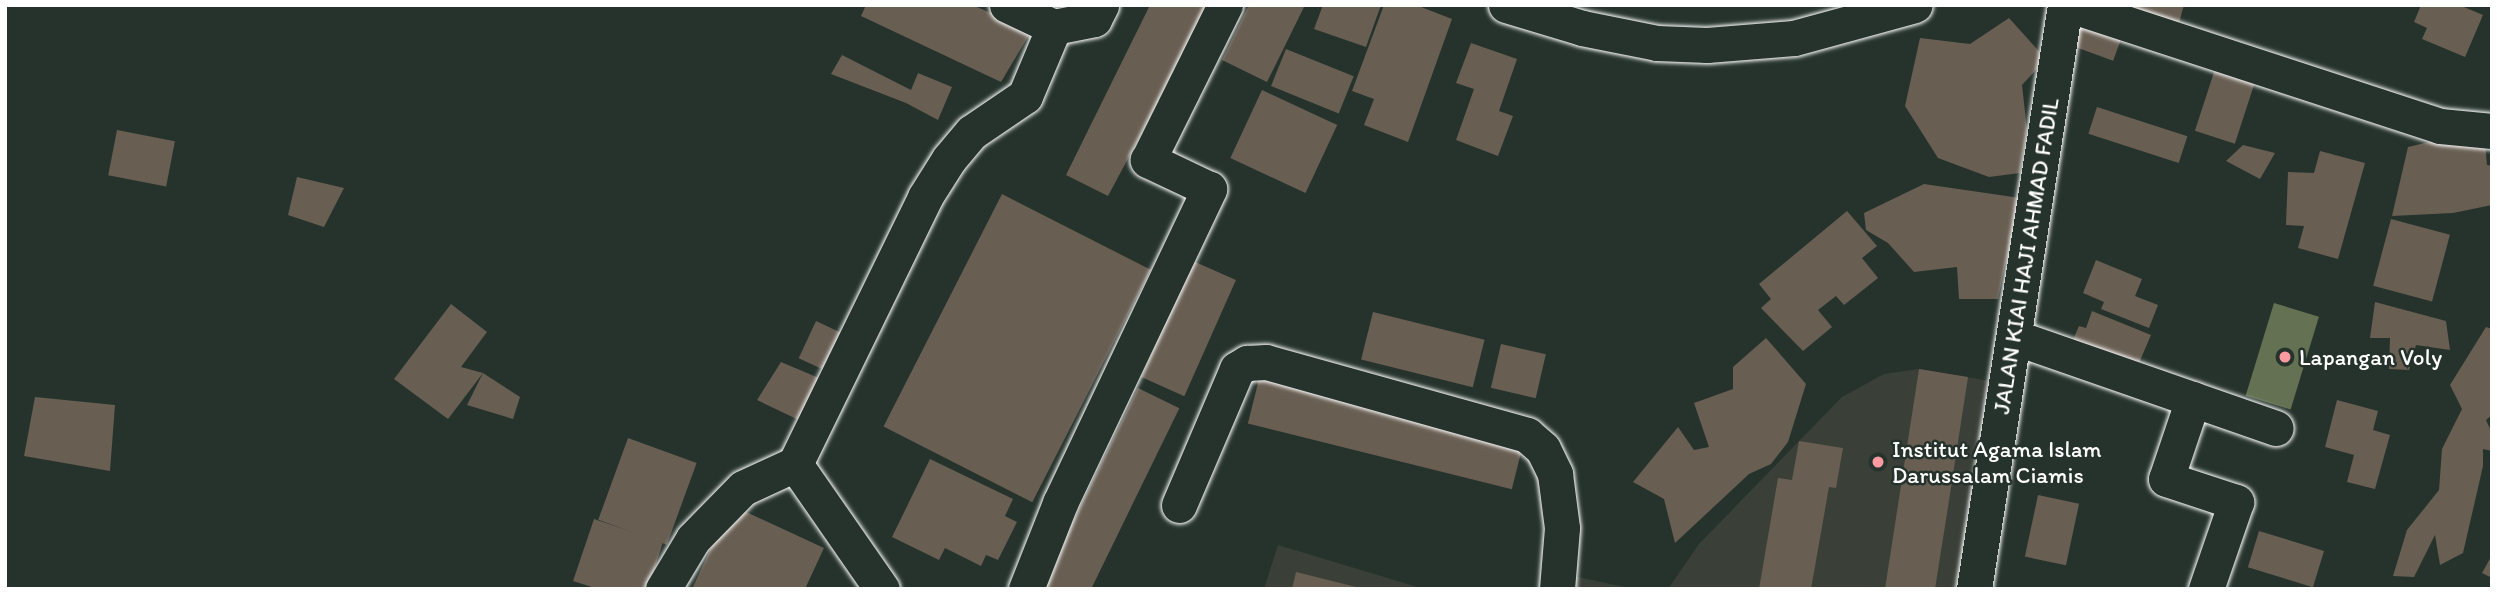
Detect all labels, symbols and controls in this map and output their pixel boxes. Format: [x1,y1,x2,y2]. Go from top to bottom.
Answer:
street label: JALAN KIAI HAJI AHMAD FADIL [1987,96,2065,416]
place label: Lapangan Voly [2299,343,2442,371]
marker: Lapangan Voly [2277,349,2293,365]
place label: Institut Agama Islam Darussalam Ciamis [1892,435,2104,489]
marker: Institut Agama Islam Darussalam Ciamis [1870,454,1886,470]

